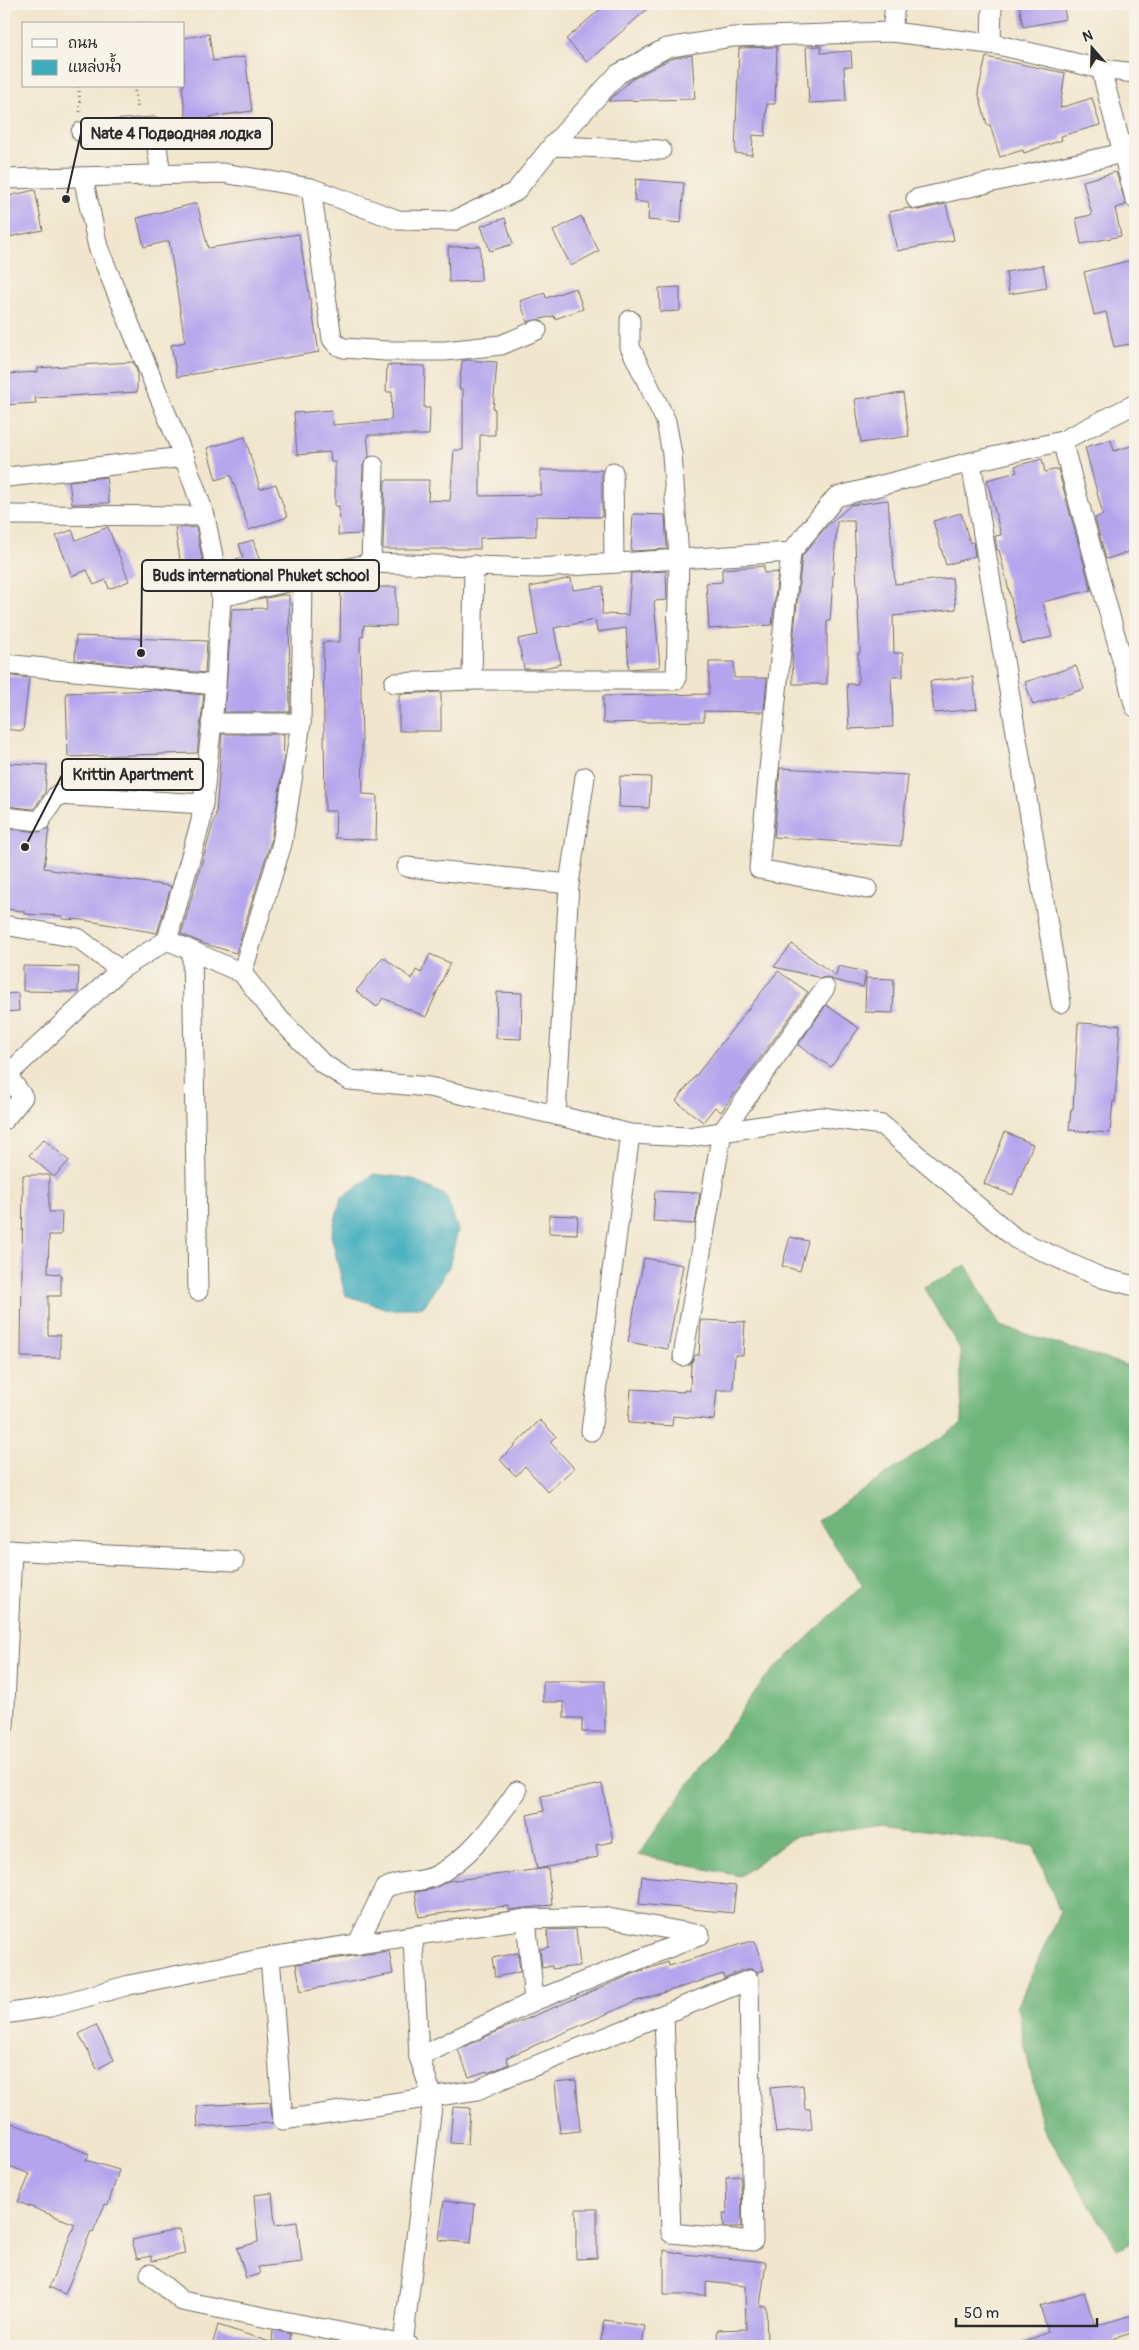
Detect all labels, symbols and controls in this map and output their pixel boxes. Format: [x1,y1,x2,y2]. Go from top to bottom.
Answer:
legend [22,22,185,88]
north arrow [1066,22,1116,72]
text: N [1080,27,1095,46]
text: ถนน [68,34,97,53]
text: แหล่งน้ำ [68,53,122,77]
callout: Nate 4 Подводная лодка [81,118,272,149]
text: Nate 4 Подводная лодка [91,124,262,144]
callout: Buds international Phuket school [142,560,379,591]
text: Buds international Phuket school [152,566,370,586]
callout: Krittin Apartment [62,759,203,790]
text: Krittin Apartment [73,765,194,785]
scale bar [956,2295,1098,2327]
text: 50 m [964,2304,999,2323]

